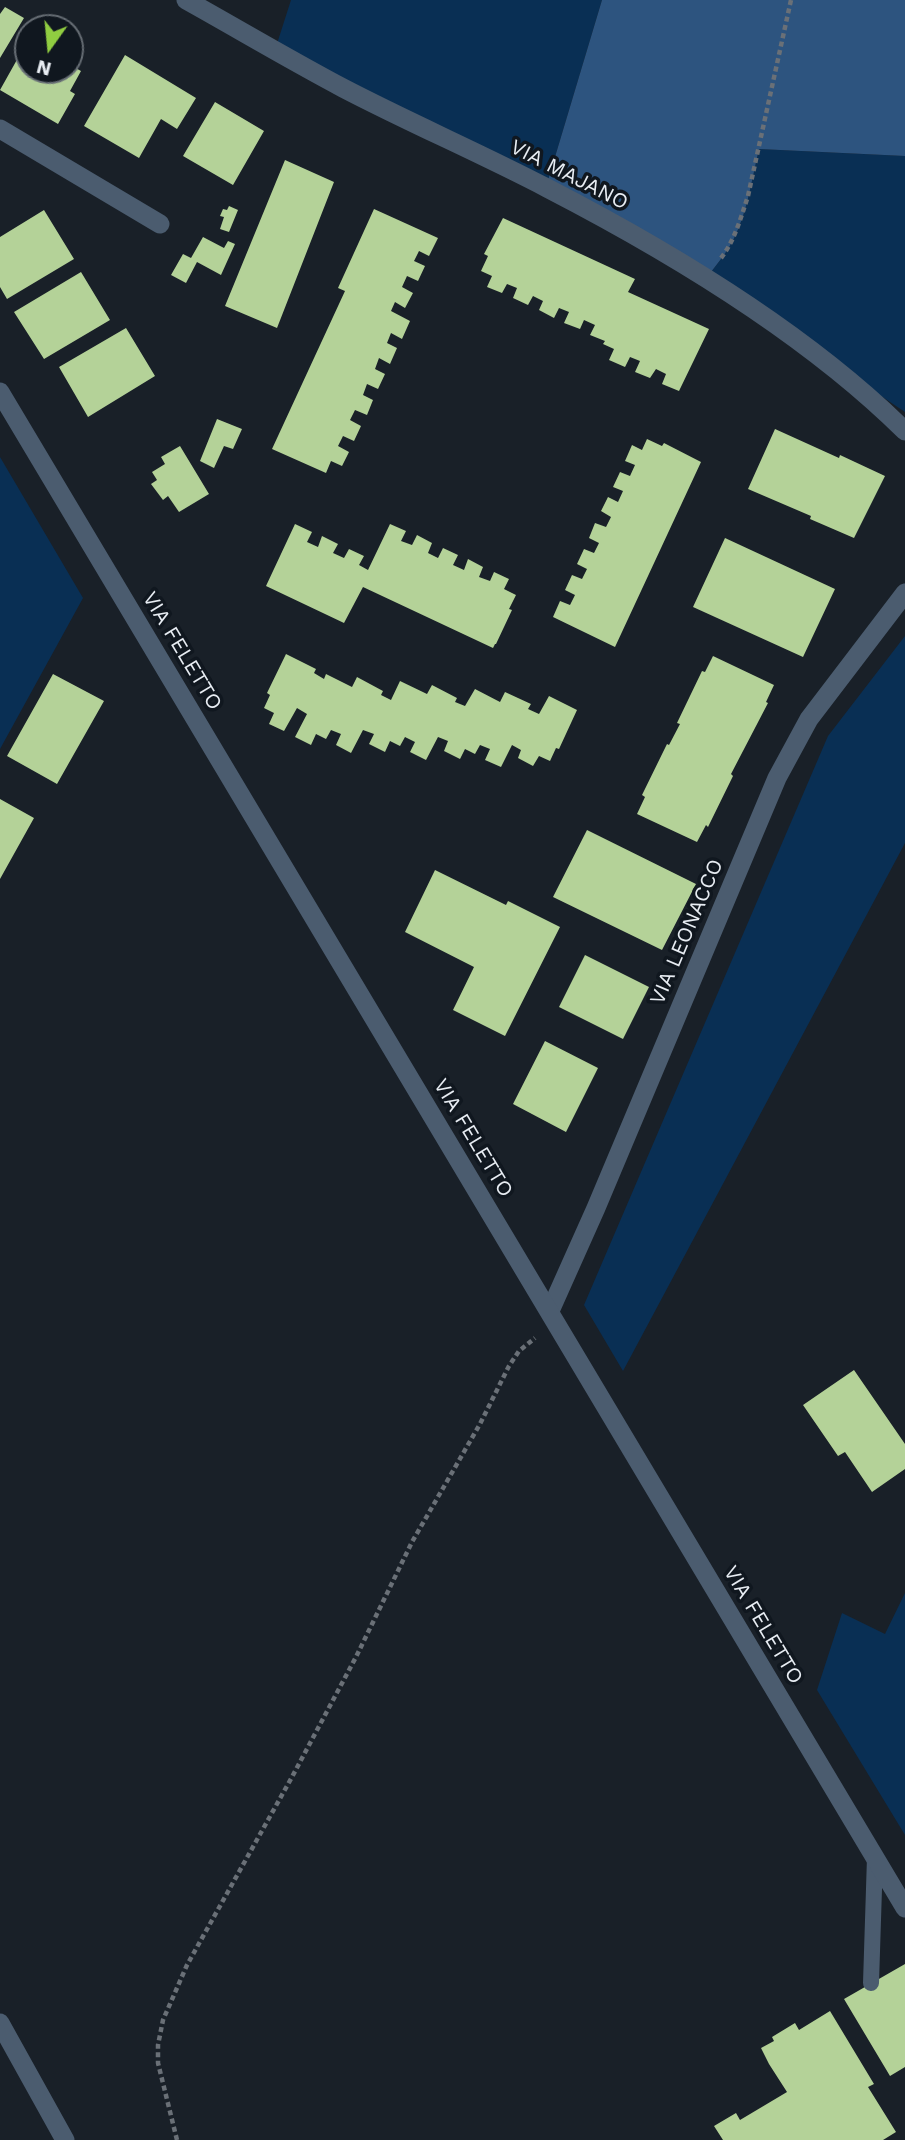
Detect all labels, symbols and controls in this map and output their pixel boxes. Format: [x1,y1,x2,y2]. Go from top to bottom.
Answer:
north arrow [14,14,84,84]
text: N [34,55,54,81]
street label: VIA MAJANO [506,134,632,216]
street label: VIA FELETTO [137,587,227,715]
street label: VIA LEONACCO [645,855,729,1009]
street label: VIA FELETTO [428,1074,518,1202]
street label: VIA FELETTO [718,1561,808,1689]

